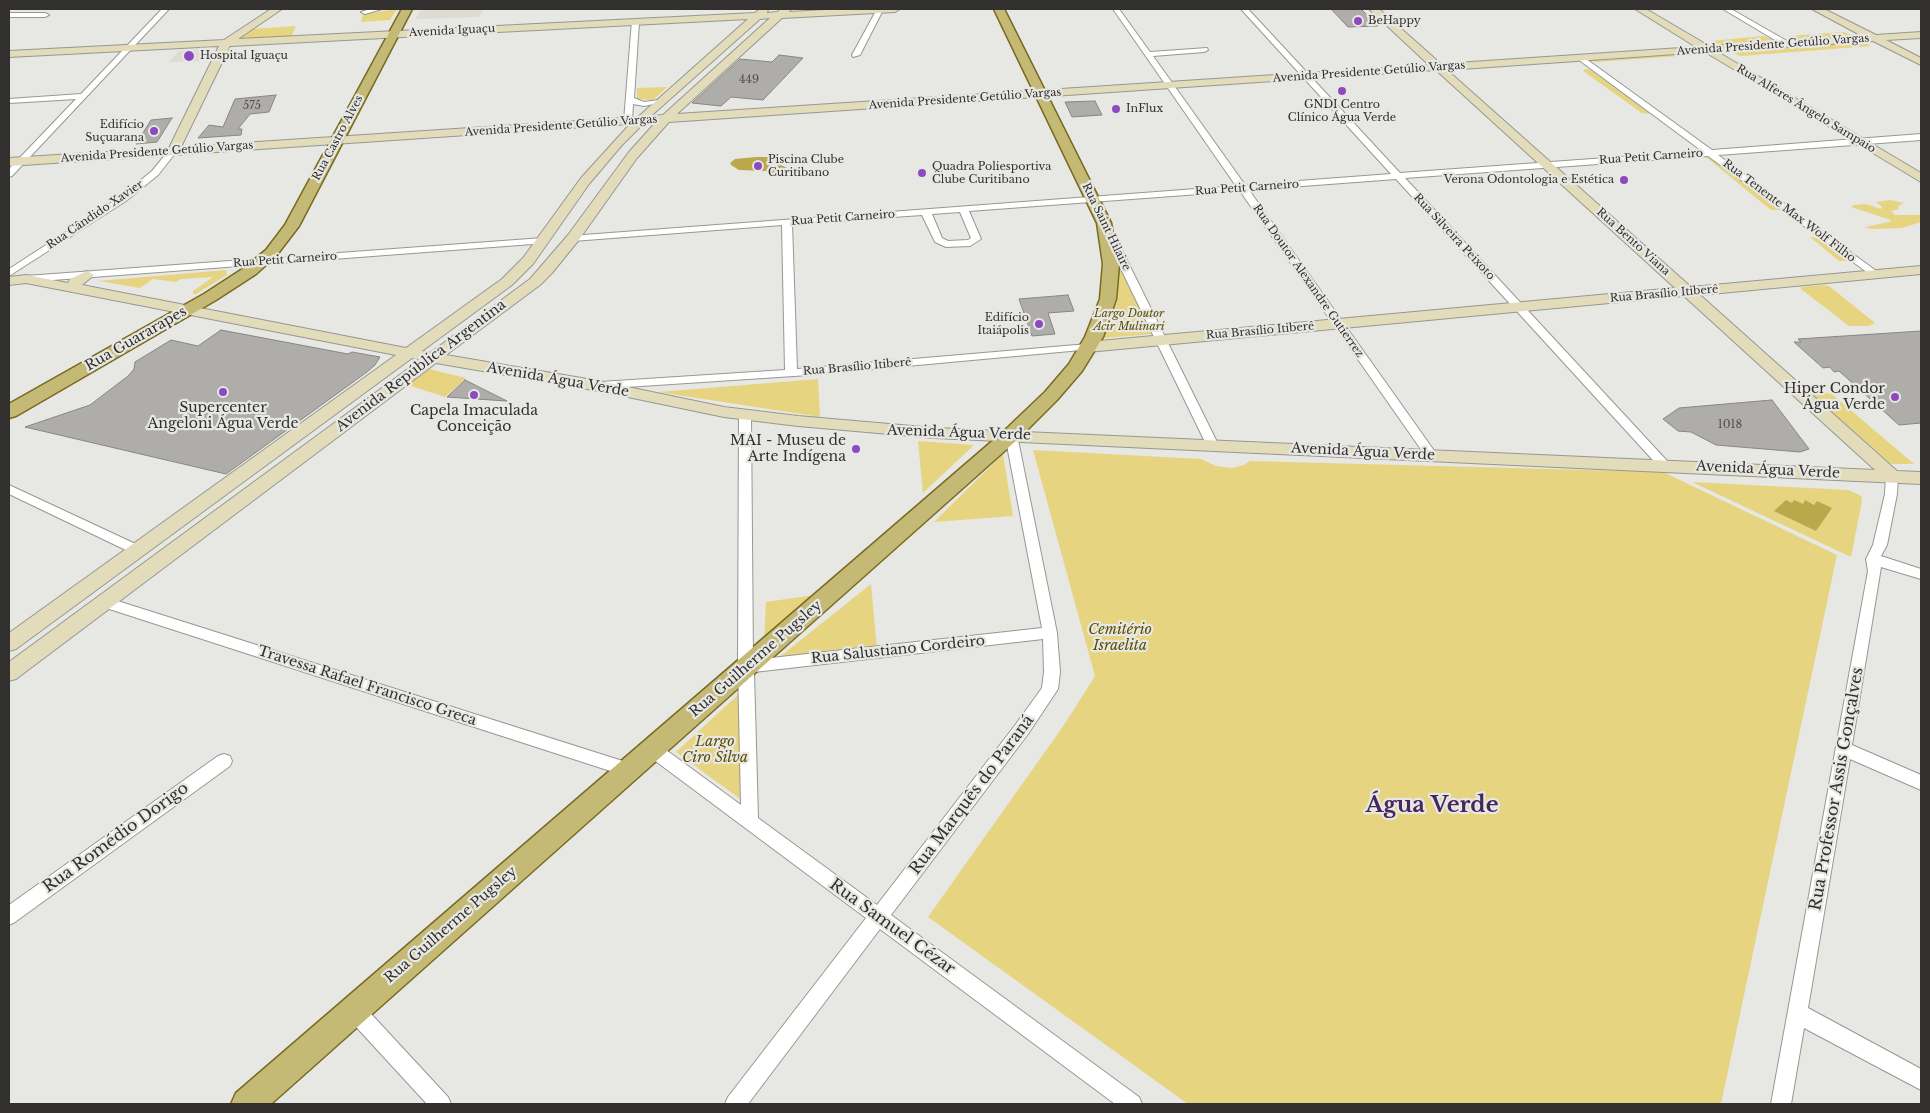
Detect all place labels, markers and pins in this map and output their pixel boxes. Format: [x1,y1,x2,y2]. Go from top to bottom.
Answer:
place label: BeHappy [1368,14,1421,28]
marker: BeHappy [1352,15,1364,27]
marker: Hospital Iguaçu [182,49,196,63]
place label: Hospital Iguaçu [200,49,288,63]
marker: GNDI Centro Clínico Água Verde [1336,85,1348,97]
place label: GNDI Centro Clínico Água Verde [1288,98,1396,124]
place label: InFlux [1126,102,1163,116]
marker: InFlux [1110,103,1122,115]
place label: Edifício Suçuarana [85,118,144,144]
marker: Edifício Suçuarana [148,125,160,137]
place label: Piscina Clube Curitibano [768,153,844,179]
marker: Piscina Clube Curitibano [752,160,764,172]
place label: Quadra Poliesportiva Clube Curitibano [932,160,1051,186]
marker: Quadra Poliesportiva Clube Curitibano [916,167,928,179]
place label: Verona Odontologia e Estética [1444,173,1614,187]
marker: Verona Odontologia e Estética [1618,174,1630,186]
place label: Edifício Itaiápolis [978,311,1029,337]
marker: Edifício Itaiápolis [1033,318,1045,330]
place label: Hiper Condor Água Verde [1784,381,1885,414]
marker: Supercenter Angeloni Água Verde [217,386,229,398]
marker: Capela Imaculada Conceição [468,389,480,401]
marker: Hiper Condor Água Verde [1889,391,1901,403]
place label: Supercenter Angeloni Água Verde [147,400,299,432]
place label: Capela Imaculada Conceição [410,403,538,436]
place label: MAI - Museu de Arte Indígena [730,433,846,466]
marker: MAI - Museu de Arte Indígena [850,443,862,455]

